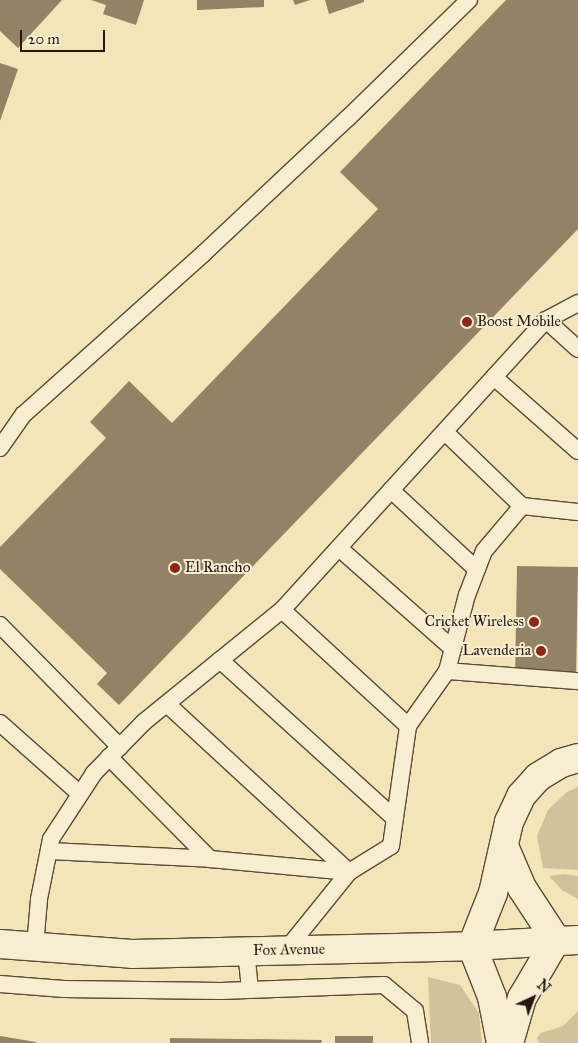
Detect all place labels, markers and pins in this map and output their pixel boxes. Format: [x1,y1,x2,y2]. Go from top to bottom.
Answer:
place label: Boost Mobile [477,313,561,331]
marker: Boost Mobile [461,316,473,328]
place label: El Rancho [185,559,250,577]
marker: El Rancho [169,562,181,574]
place label: Cricket Wireless [425,613,524,631]
marker: Cricket Wireless [528,616,540,628]
place label: Lavenderia [462,642,531,660]
marker: Lavenderia [535,645,547,657]

